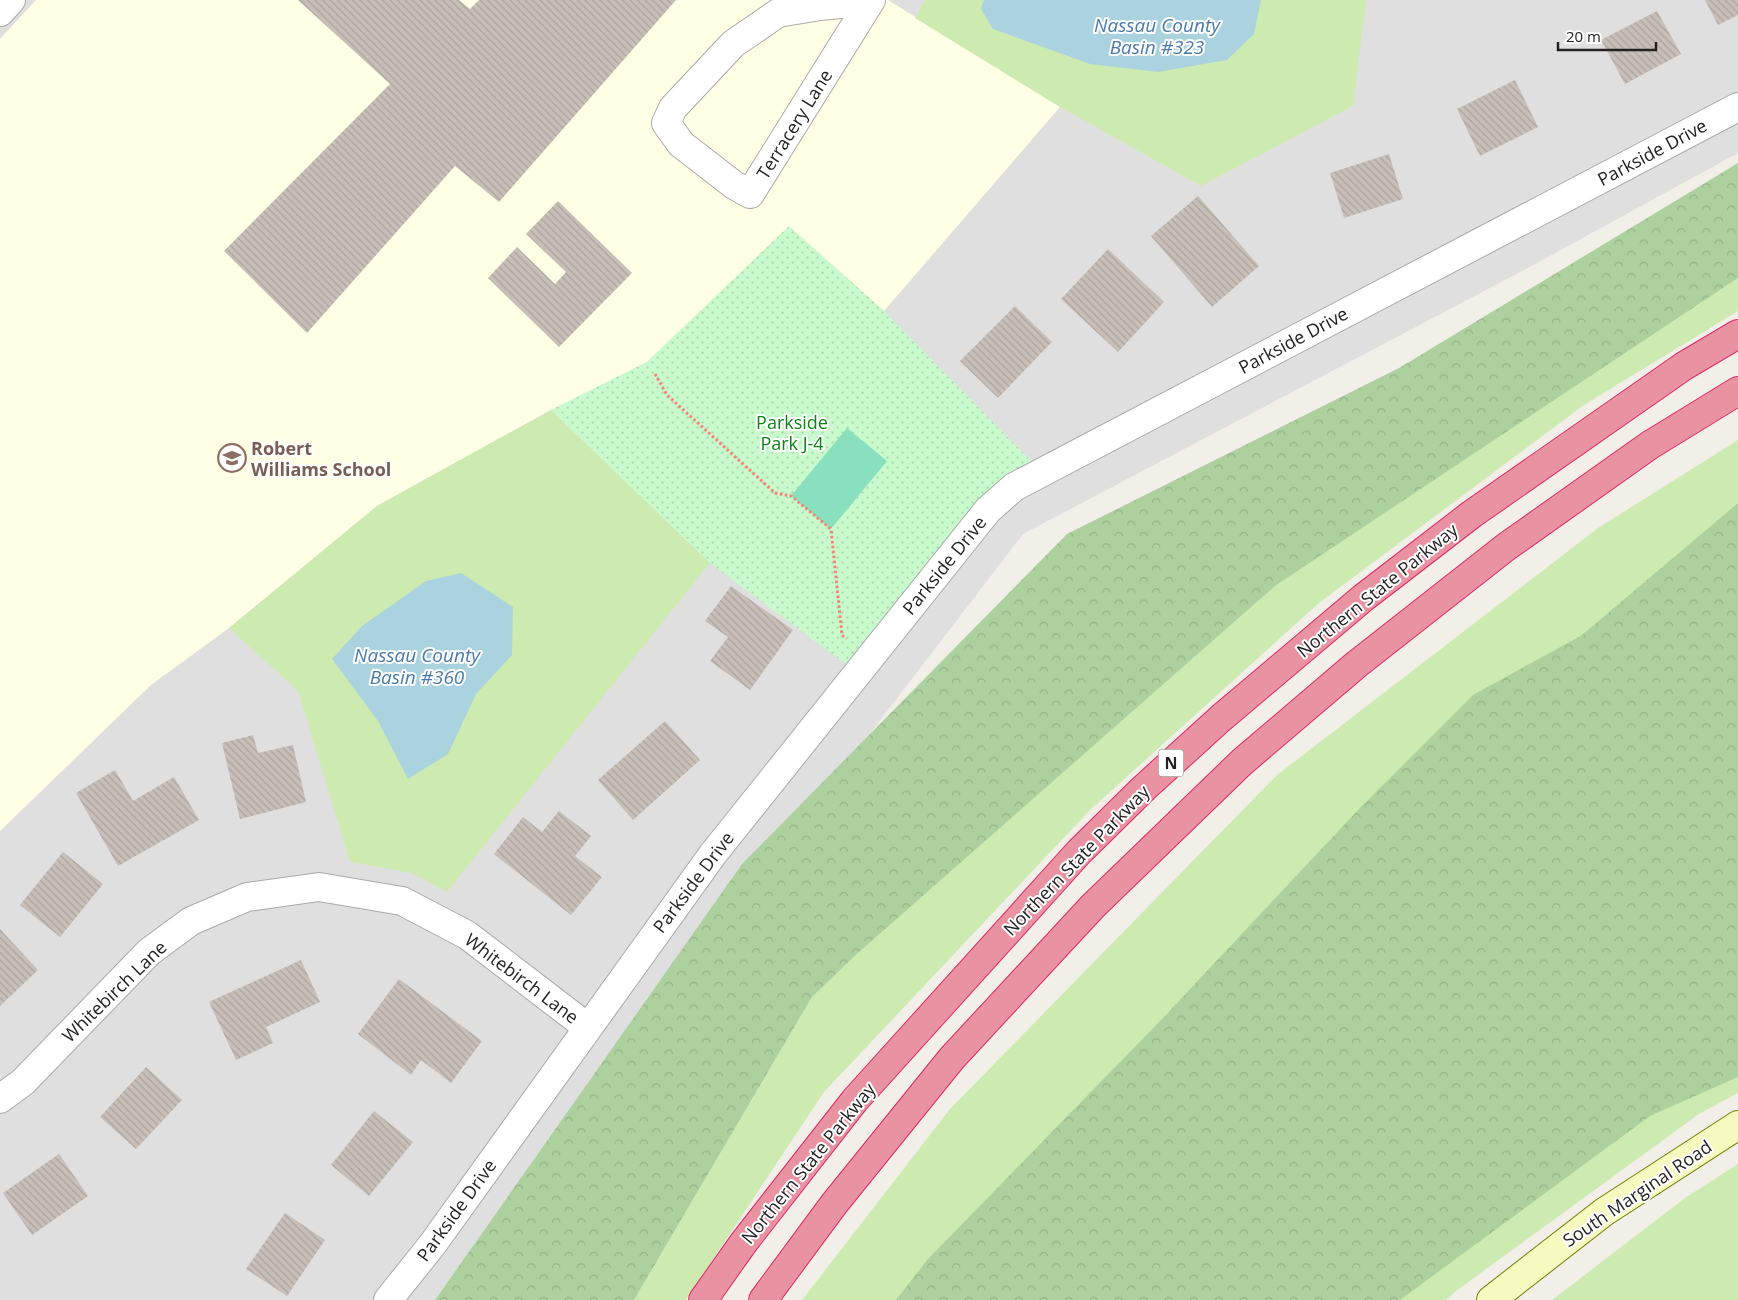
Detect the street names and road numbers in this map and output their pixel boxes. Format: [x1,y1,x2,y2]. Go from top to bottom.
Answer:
street label: Terracery Lane [751,65,837,183]
street label: Parkside Drive [1593,113,1711,191]
street label: Parkside Drive [1234,301,1352,379]
street label: Parkside Drive [897,511,991,619]
street label: Northern State Parkway [1292,517,1463,662]
road number: N [1158,750,1184,776]
street label: Northern State Parkway [998,779,1155,940]
street label: Parkside Drive [647,827,739,937]
street label: Whitebirch Lane [460,927,584,1029]
street label: Whitebirch Lane [57,935,171,1047]
street label: Northern State Parkway [736,1077,881,1248]
street label: South Marginal Road [1558,1134,1716,1252]
street label: Parkside Drive [411,1154,501,1266]

